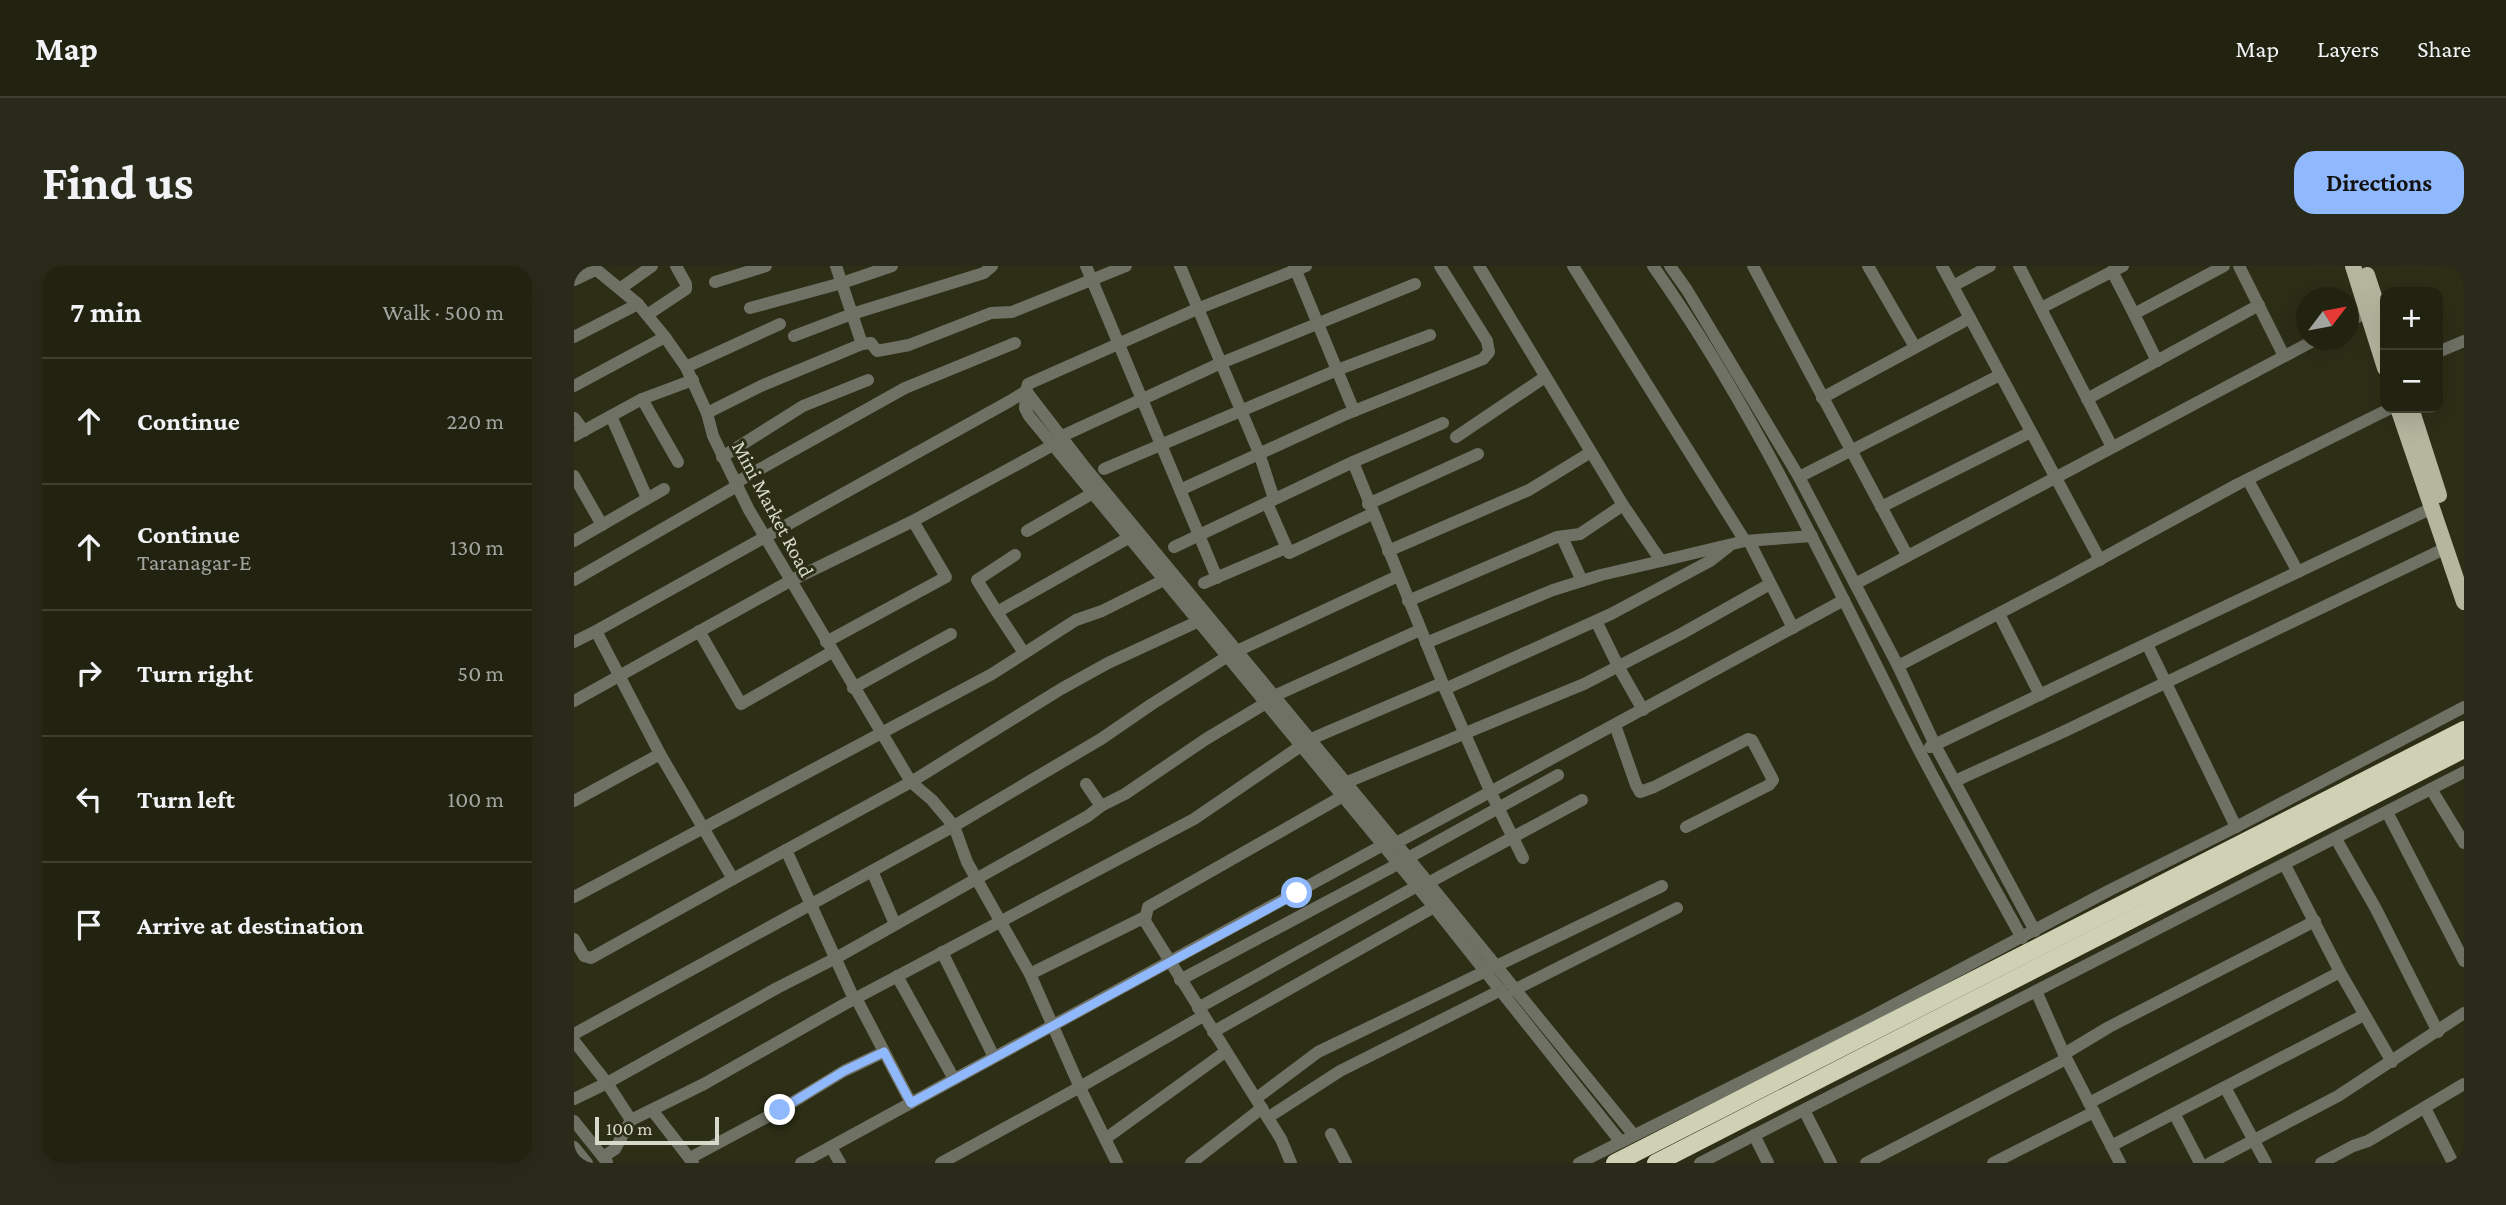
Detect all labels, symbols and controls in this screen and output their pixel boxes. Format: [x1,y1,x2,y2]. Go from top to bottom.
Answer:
text: Map [35,30,98,67]
text: Map [2235,35,2279,62]
text: Layers [2317,35,2379,62]
text: Share [2417,35,2471,62]
button: Directions [2294,151,2464,214]
text: Find us [42,155,194,210]
north arrow [2296,287,2359,350]
map controls [2380,287,2443,413]
button: + [2380,287,2443,350]
text: 7 min [70,295,142,328]
text: Walk · 500 m [382,299,504,325]
button: − [2380,350,2443,413]
icon: ahead [70,402,108,440]
text: Continue [137,407,240,436]
text: 220 m [446,408,504,434]
street label: Mini Market Road [727,437,819,581]
text: Continue [137,520,240,549]
icon: ahead [70,528,108,566]
text: 130 m [450,534,504,560]
text: Taranagar-E [137,549,251,575]
icon: right [70,654,108,692]
text: Turn right [137,659,253,688]
text: 50 m [457,660,504,686]
icon: left [70,780,108,818]
text: Turn left [137,785,235,814]
text: 100 m [448,786,504,812]
route start [1281,877,1312,908]
icon: arrive [70,906,108,944]
text: Arrive at destination [137,911,364,940]
route end [764,1094,795,1125]
scale bar [595,1114,719,1146]
text: 100 m [606,1118,653,1139]

